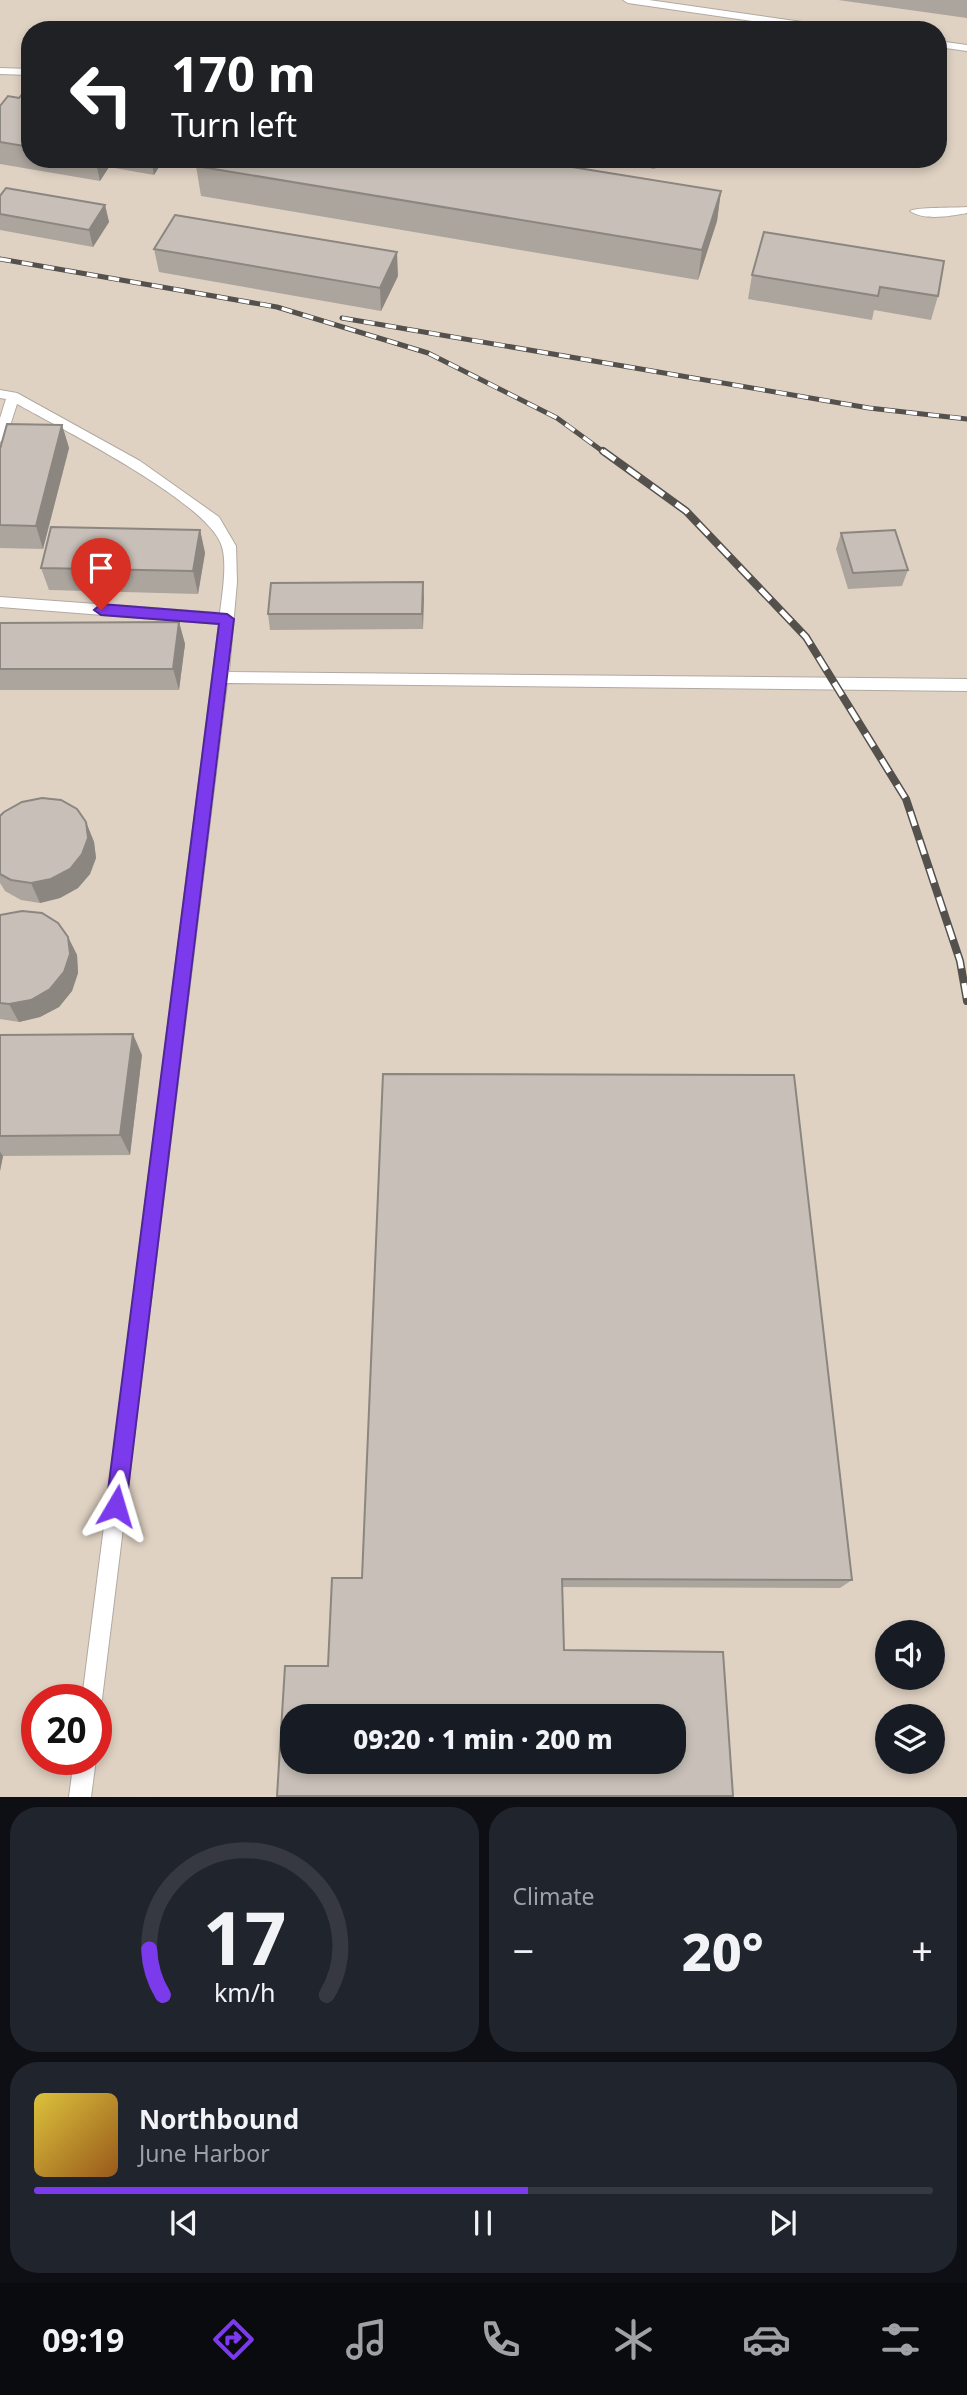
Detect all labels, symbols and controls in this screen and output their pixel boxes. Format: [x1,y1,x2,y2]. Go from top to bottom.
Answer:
text: 170 m [171,40,316,106]
icon: left [56,49,147,140]
text: Turn left [171,103,297,146]
pin [71,538,131,610]
icon: arrive [82,549,120,587]
position arrow [79,1469,153,1543]
map controls [875,1620,945,1774]
button: sound [875,1620,945,1690]
speed limit sign: 20 [21,1684,112,1775]
button: layers [875,1704,945,1774]
text: 09:20 · 1 min · 200 m [353,1721,613,1757]
text: Climate [513,1880,595,1912]
text: 17 [203,1888,286,1987]
text: 20° [682,1915,764,1986]
text: − [513,1924,534,1976]
text: + [911,1924,933,1976]
text: km/h [213,1975,275,2009]
text: Northbound [139,2101,299,2137]
text: June Harbor [139,2137,270,2169]
icon: previous [165,2204,203,2242]
icon: pause [464,2204,502,2242]
icon: next [764,2204,802,2242]
icon: directions [209,2315,258,2364]
icon: music [342,2315,391,2364]
icon: phone [476,2315,525,2364]
icon: climate [609,2315,658,2364]
icon: car [742,2315,791,2364]
icon: filters [876,2315,925,2364]
text: 09:19 [42,2318,124,2361]

